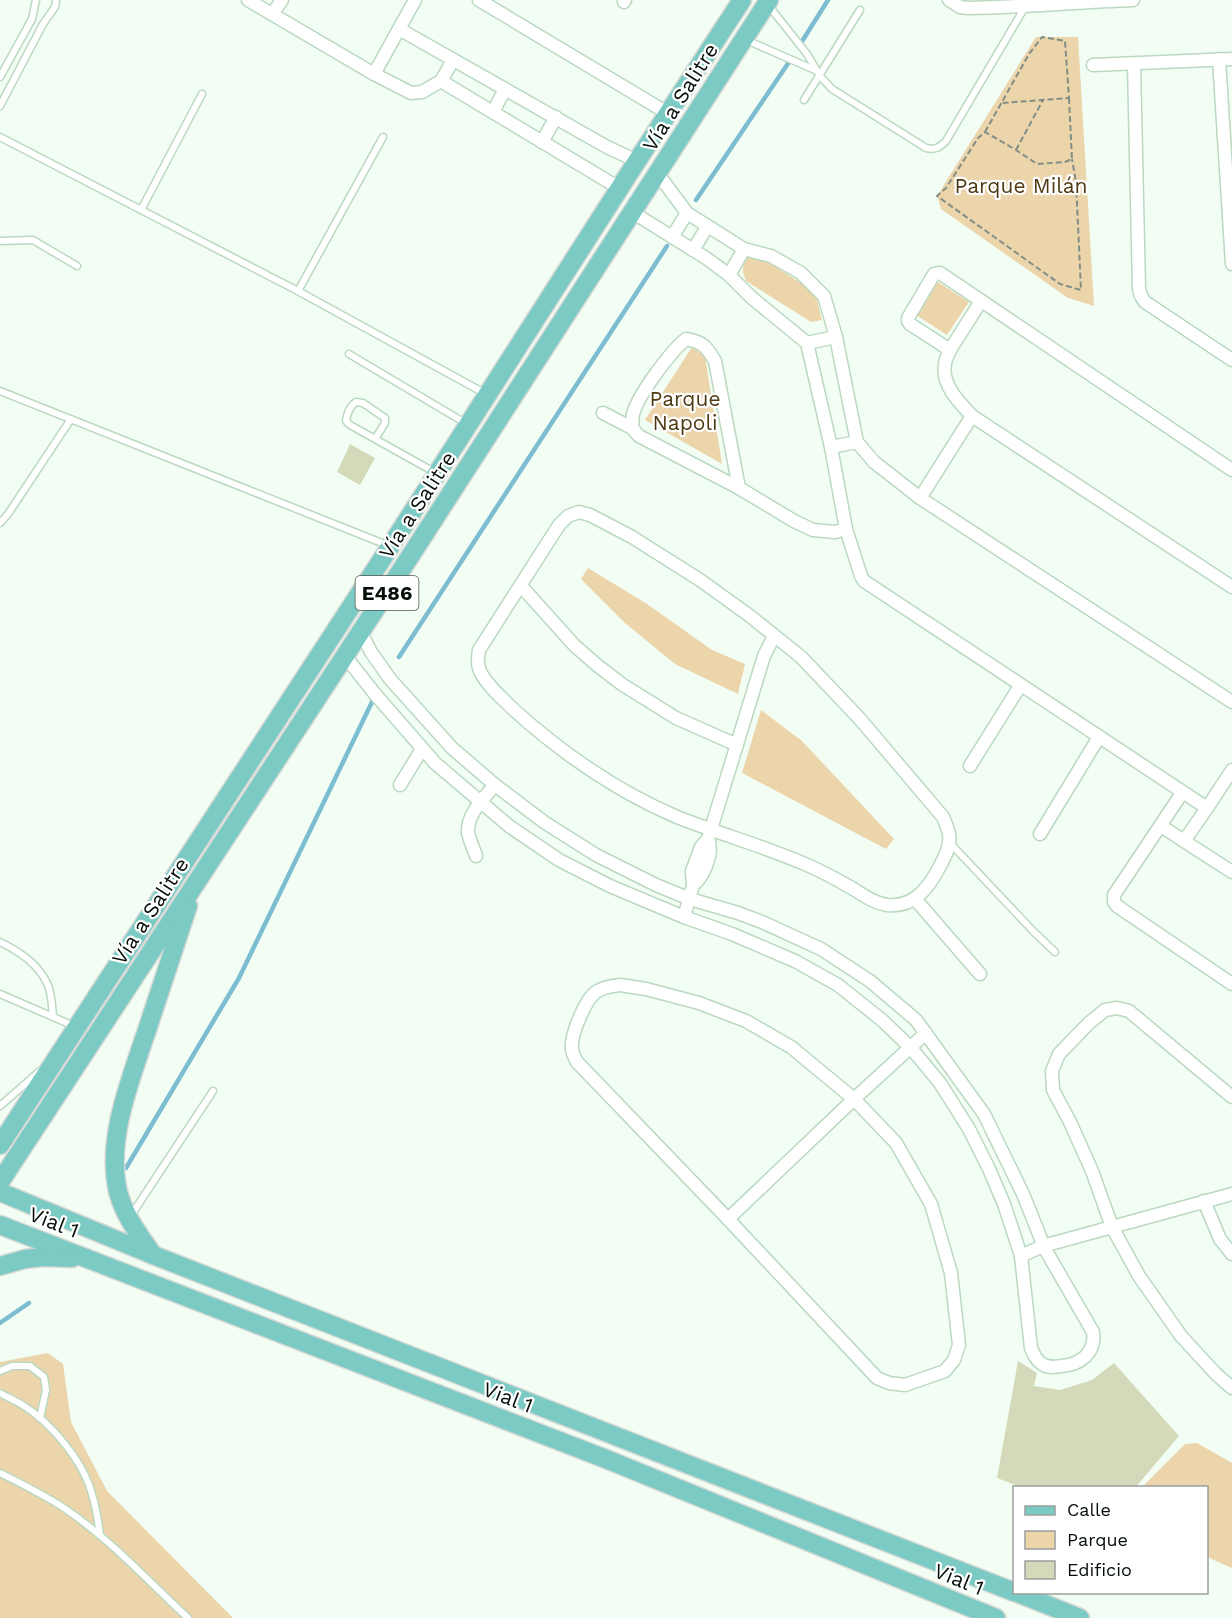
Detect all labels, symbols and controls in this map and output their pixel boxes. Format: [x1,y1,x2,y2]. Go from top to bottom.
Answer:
street label: Vía a Salitre [637,38,723,156]
park label: Parque Milán [954,173,1088,198]
park label: Parque Napoli [649,386,721,435]
street label: Vía a Salitre [373,447,461,563]
road number: E486 [356,576,418,610]
street label: Vía a Salitre [106,853,194,969]
street label: Vial 1 [25,1201,83,1243]
street label: Vial 1 [479,1376,537,1418]
legend [1013,1486,1208,1594]
text: Calle [1067,1499,1111,1520]
text: Parque [1067,1529,1128,1550]
street label: Vial 1 [930,1558,988,1600]
text: Edificio [1067,1559,1132,1580]

